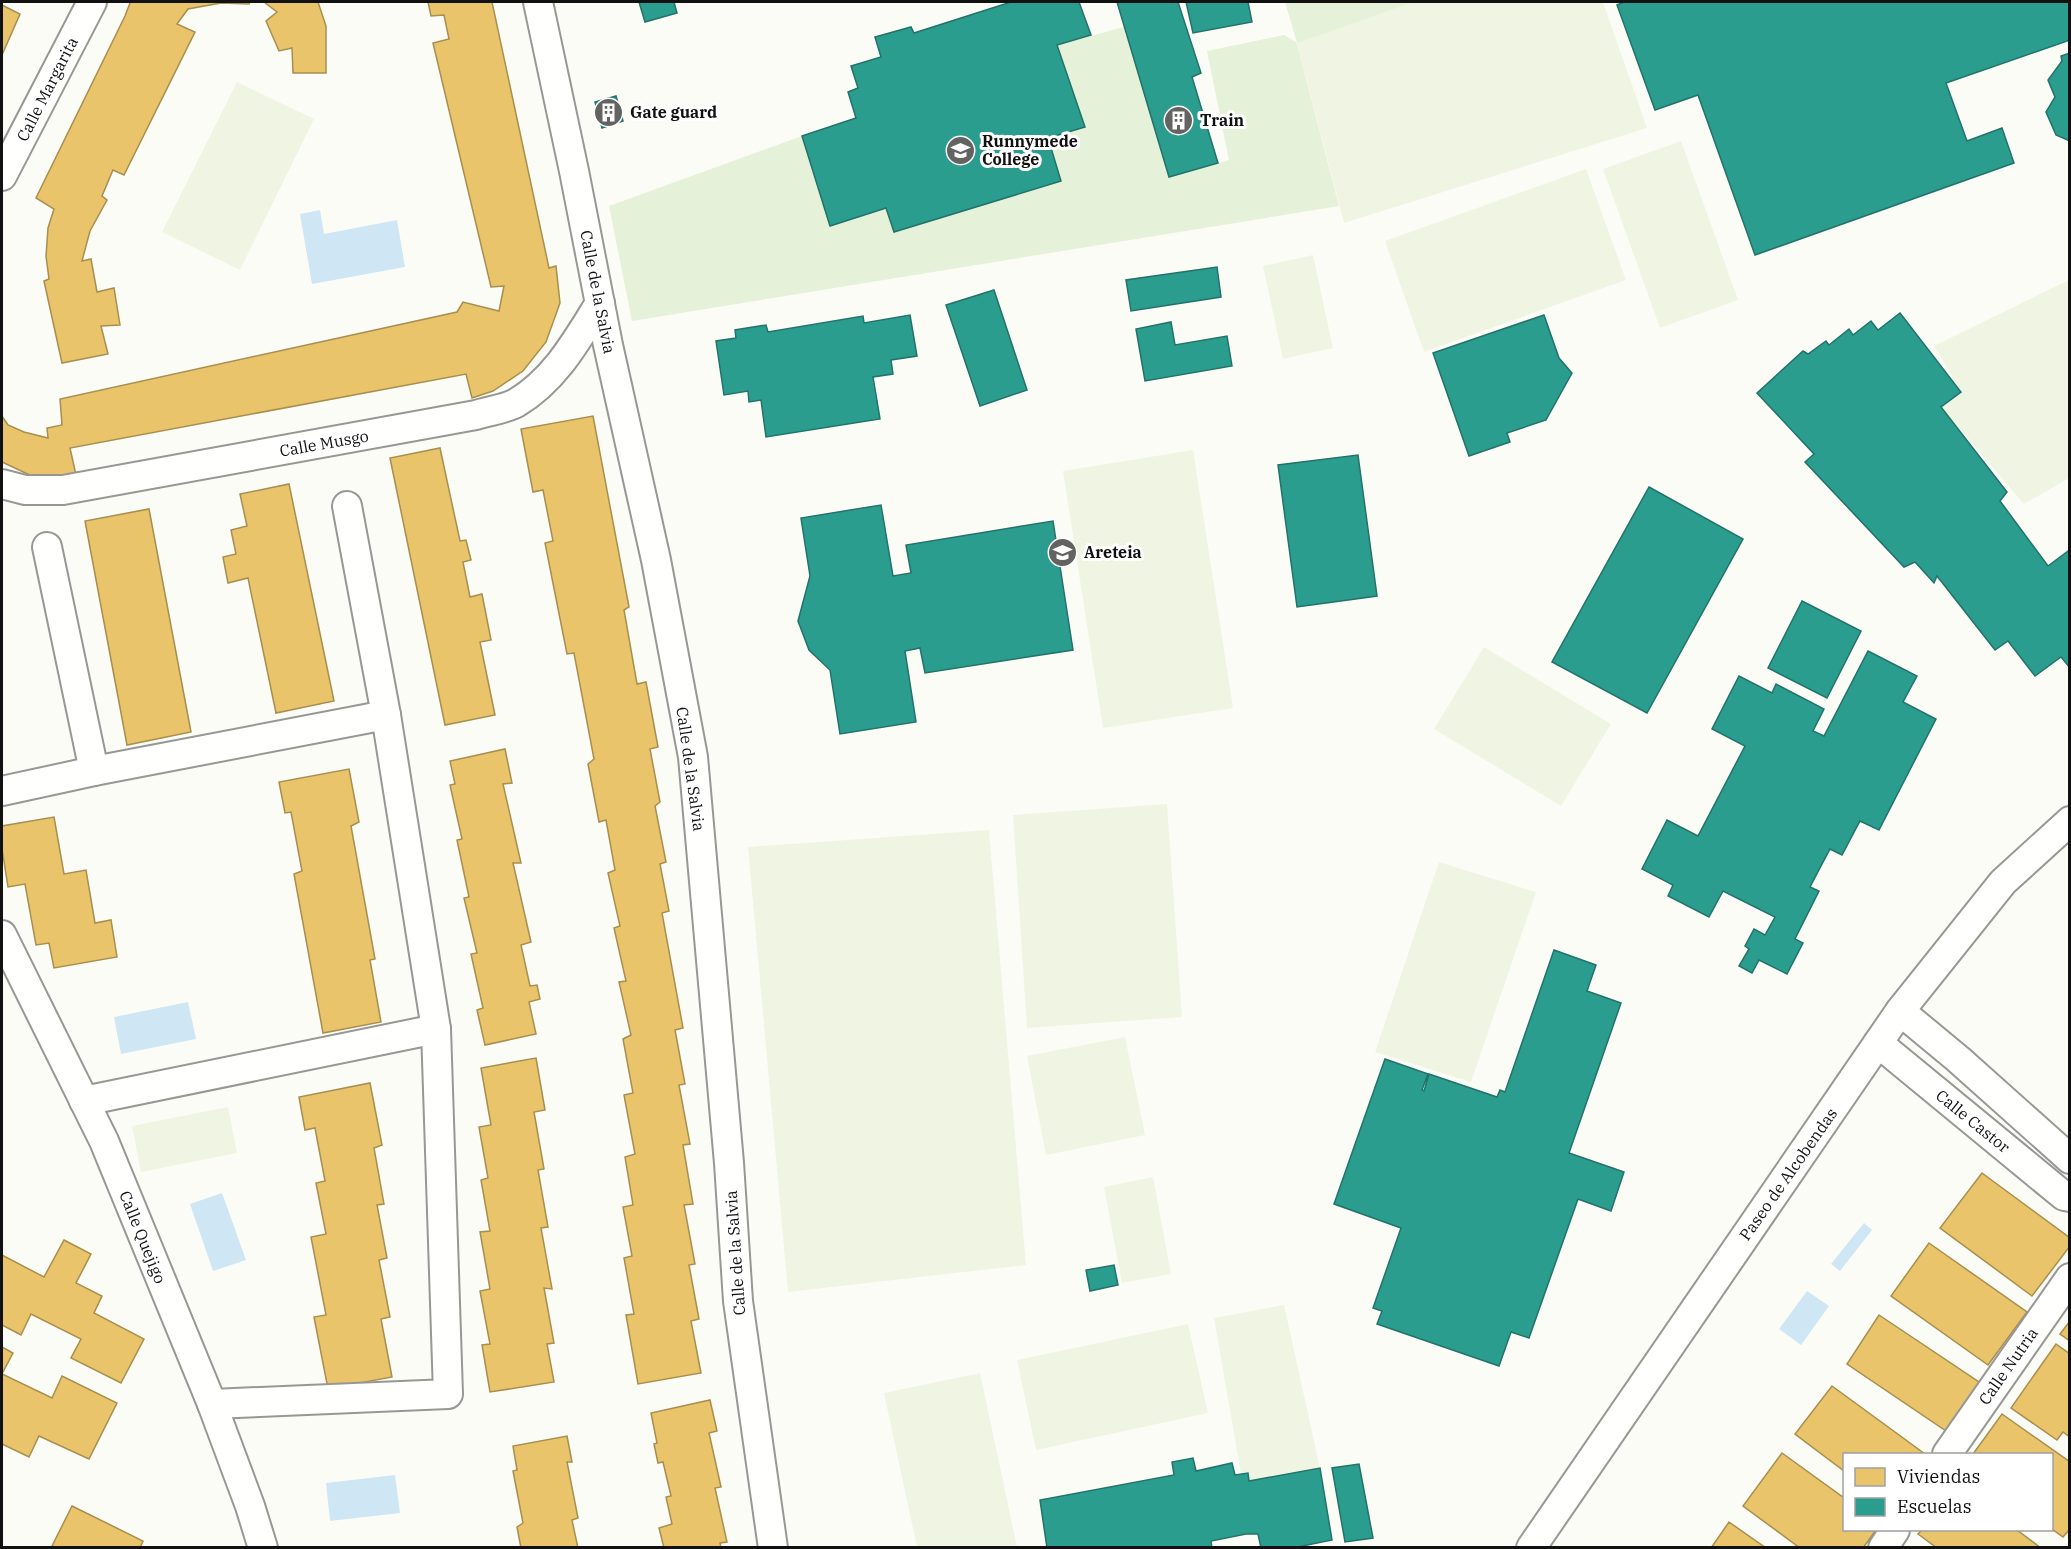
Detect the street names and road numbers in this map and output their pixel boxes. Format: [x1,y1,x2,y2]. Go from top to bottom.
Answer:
street label: Calle Margarita [12,33,82,145]
street label: Calle de la Salvia [576,229,620,356]
street label: Calle Musgo [278,425,370,461]
street label: Calle de la Salvia [672,706,710,833]
street label: Calle Castor [1932,1085,2014,1157]
street label: Paseo de Alcobendas [1735,1104,1841,1244]
street label: Calle Quejigo [115,1188,171,1286]
street label: Calle de la Salvia [721,1190,749,1316]
street label: Calle Nutria [1974,1323,2042,1408]

